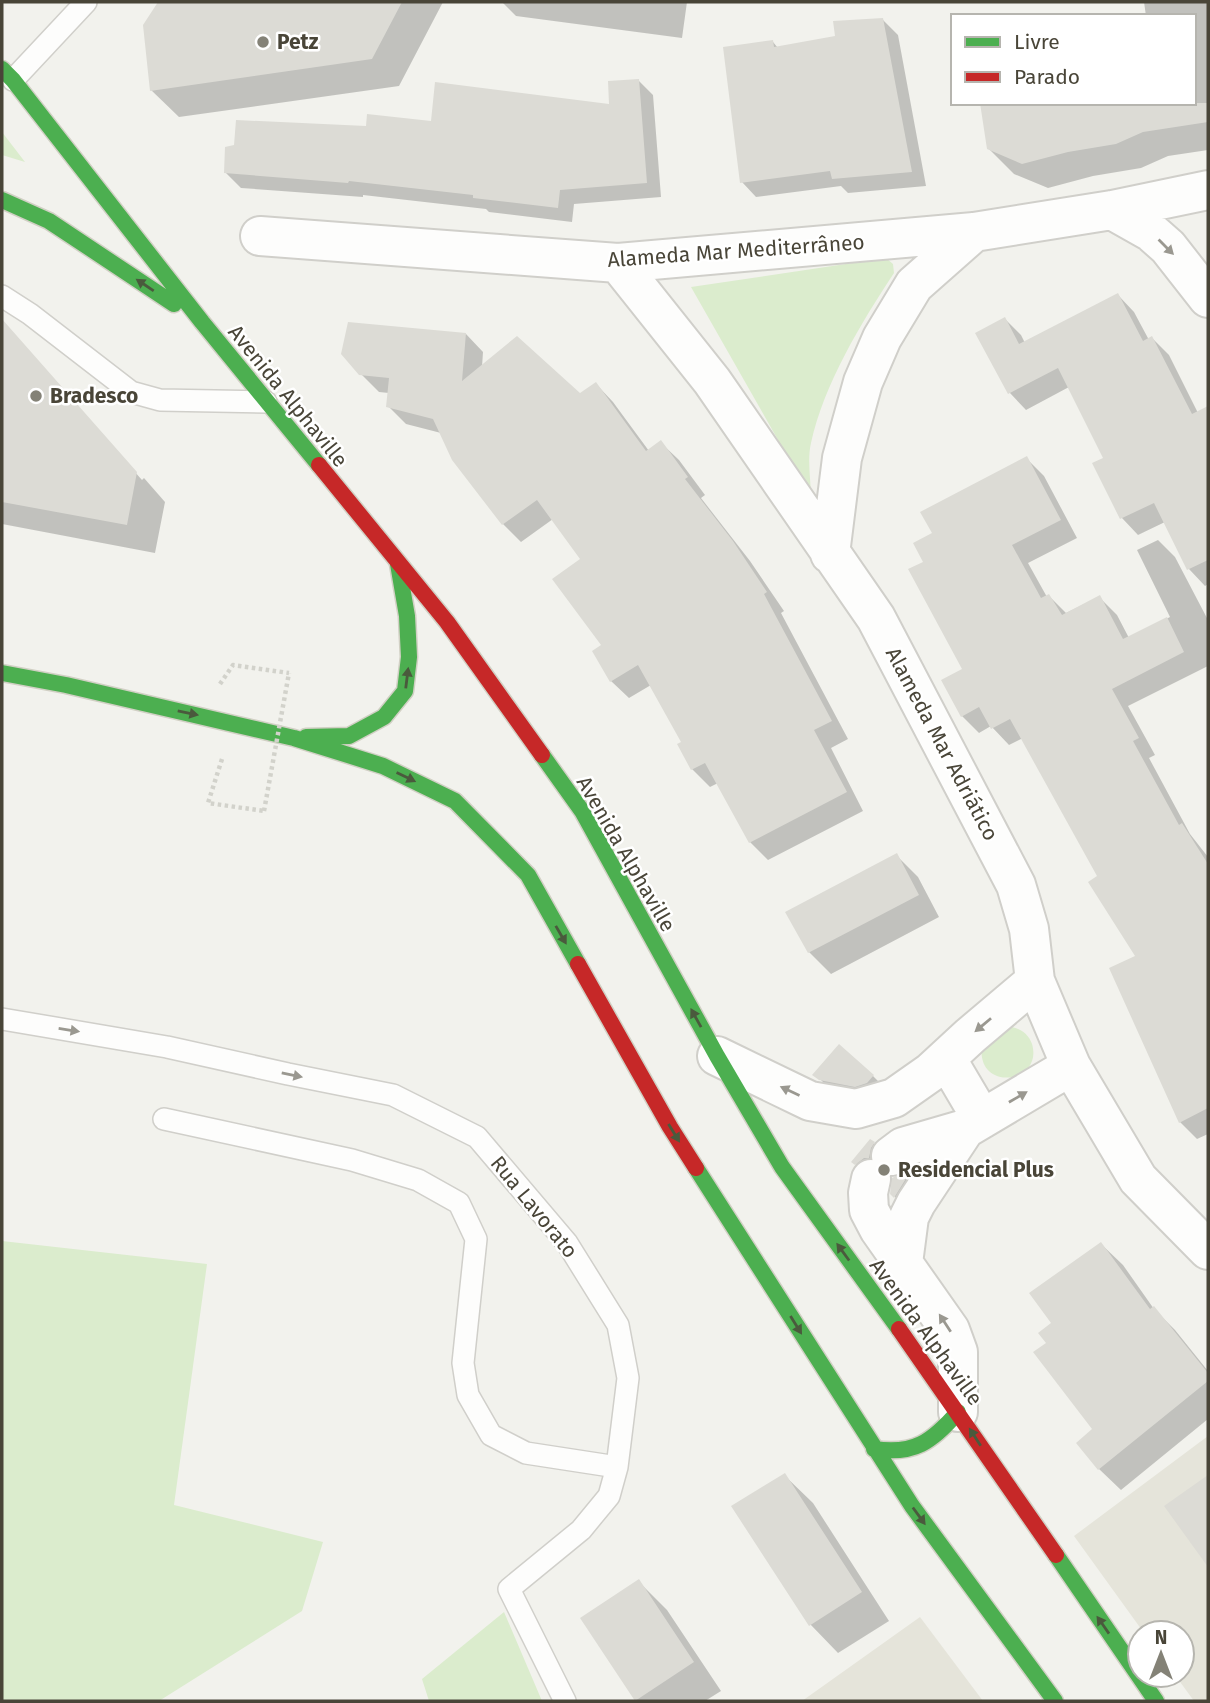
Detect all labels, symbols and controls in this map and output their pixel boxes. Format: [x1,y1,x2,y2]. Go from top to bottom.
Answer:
legend [951,14,1196,105]
place label: Petz [277,29,319,55]
text: Livre [1014,29,1060,55]
marker: Petz [255,34,271,50]
text: Parado [1014,64,1080,90]
street label: Alameda Mar Mediterrâneo [606,229,866,273]
one-way arrow [1158,238,1174,255]
one-way arrow [135,278,155,291]
street label: Avenida Alphaville [223,320,353,472]
place label: Bradesco [50,383,138,409]
marker: Bradesco [28,388,44,404]
street label: Alameda Mar Adriático [880,643,1004,845]
one-way arrow [401,667,412,689]
one-way arrow [177,707,199,718]
one-way arrow [396,771,416,782]
street label: Avenida Alphaville [571,772,681,936]
one-way arrow [555,925,567,945]
one-way arrow [690,1008,701,1028]
one-way arrow [974,1017,991,1032]
one-way arrow [58,1025,80,1036]
one-way arrow [281,1070,303,1081]
one-way arrow [780,1085,800,1097]
one-way arrow [1009,1091,1028,1104]
one-way arrow [667,1123,680,1142]
street label: Rua Lavorato [485,1151,583,1263]
place label: Residencial Plus [898,1157,1054,1183]
marker: Residencial Plus [876,1162,892,1178]
one-way arrow [836,1243,850,1261]
street label: Avenida Alphaville [864,1253,988,1411]
one-way arrow [939,1313,952,1332]
one-way arrow [789,1315,802,1334]
one-way arrow [968,1428,982,1446]
one-way arrow [912,1507,926,1525]
one-way arrow [1096,1616,1110,1634]
north arrow [1126,1619,1196,1689]
text: N [1155,1626,1167,1649]

